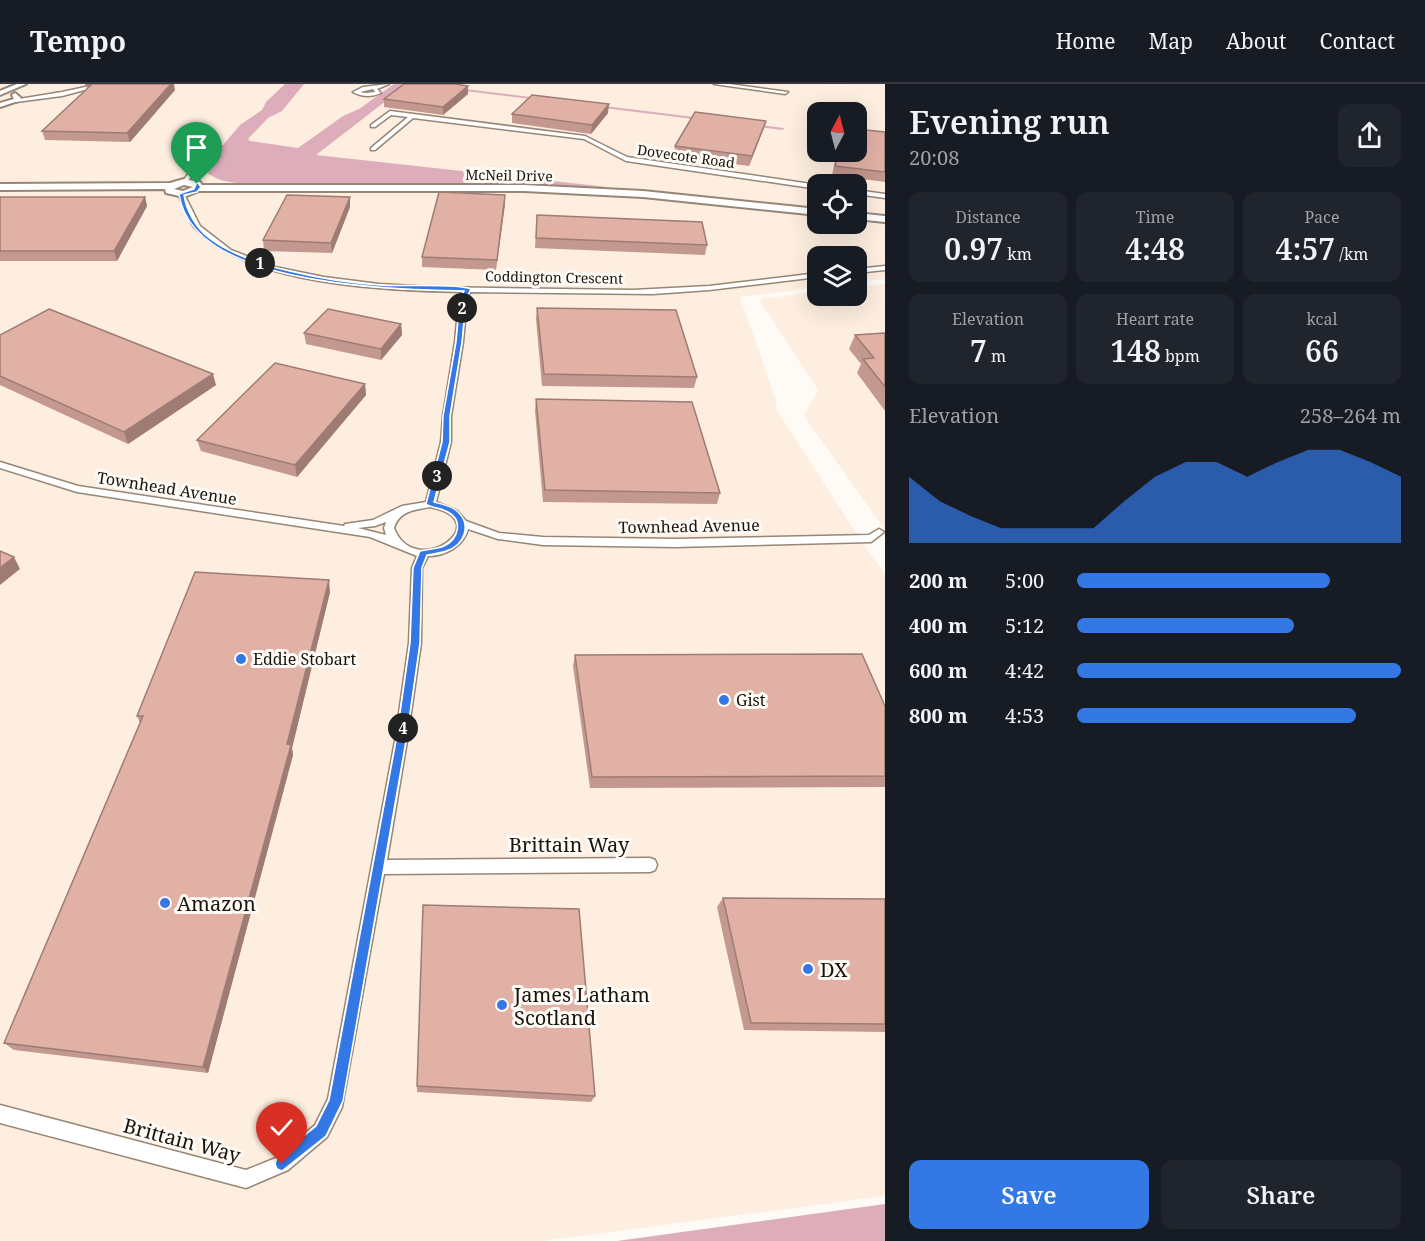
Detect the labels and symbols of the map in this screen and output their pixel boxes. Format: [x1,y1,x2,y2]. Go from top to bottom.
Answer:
north arrow [807,102,867,162]
pin [171,122,222,184]
street label: Dovecote Road [636,140,737,172]
street label: McNeil Drive [465,165,553,185]
pin: 1 [245,248,275,278]
street label: Coddington Crescent [485,266,623,288]
pin: 2 [447,293,477,323]
pin: 3 [422,461,452,491]
street label: Townhead Avenue [96,466,238,510]
street label: Townhead Avenue [618,514,760,538]
place label: Eddie Stobart [253,648,356,670]
marker: Eddie Stobart [234,652,248,666]
place label: Gist [736,689,766,711]
marker: Gist [717,693,731,707]
pin: 4 [388,713,418,743]
street label: Brittain Way [509,831,630,858]
place label: Amazon [177,890,256,917]
marker: Amazon [158,896,172,910]
place label: DX [820,956,848,983]
marker: DX [801,962,815,976]
place label: James Latham Scotland [513,981,650,1031]
marker: James Latham Scotland [495,998,509,1012]
pin [256,1102,307,1164]
street label: Brittain Way [120,1111,244,1169]

